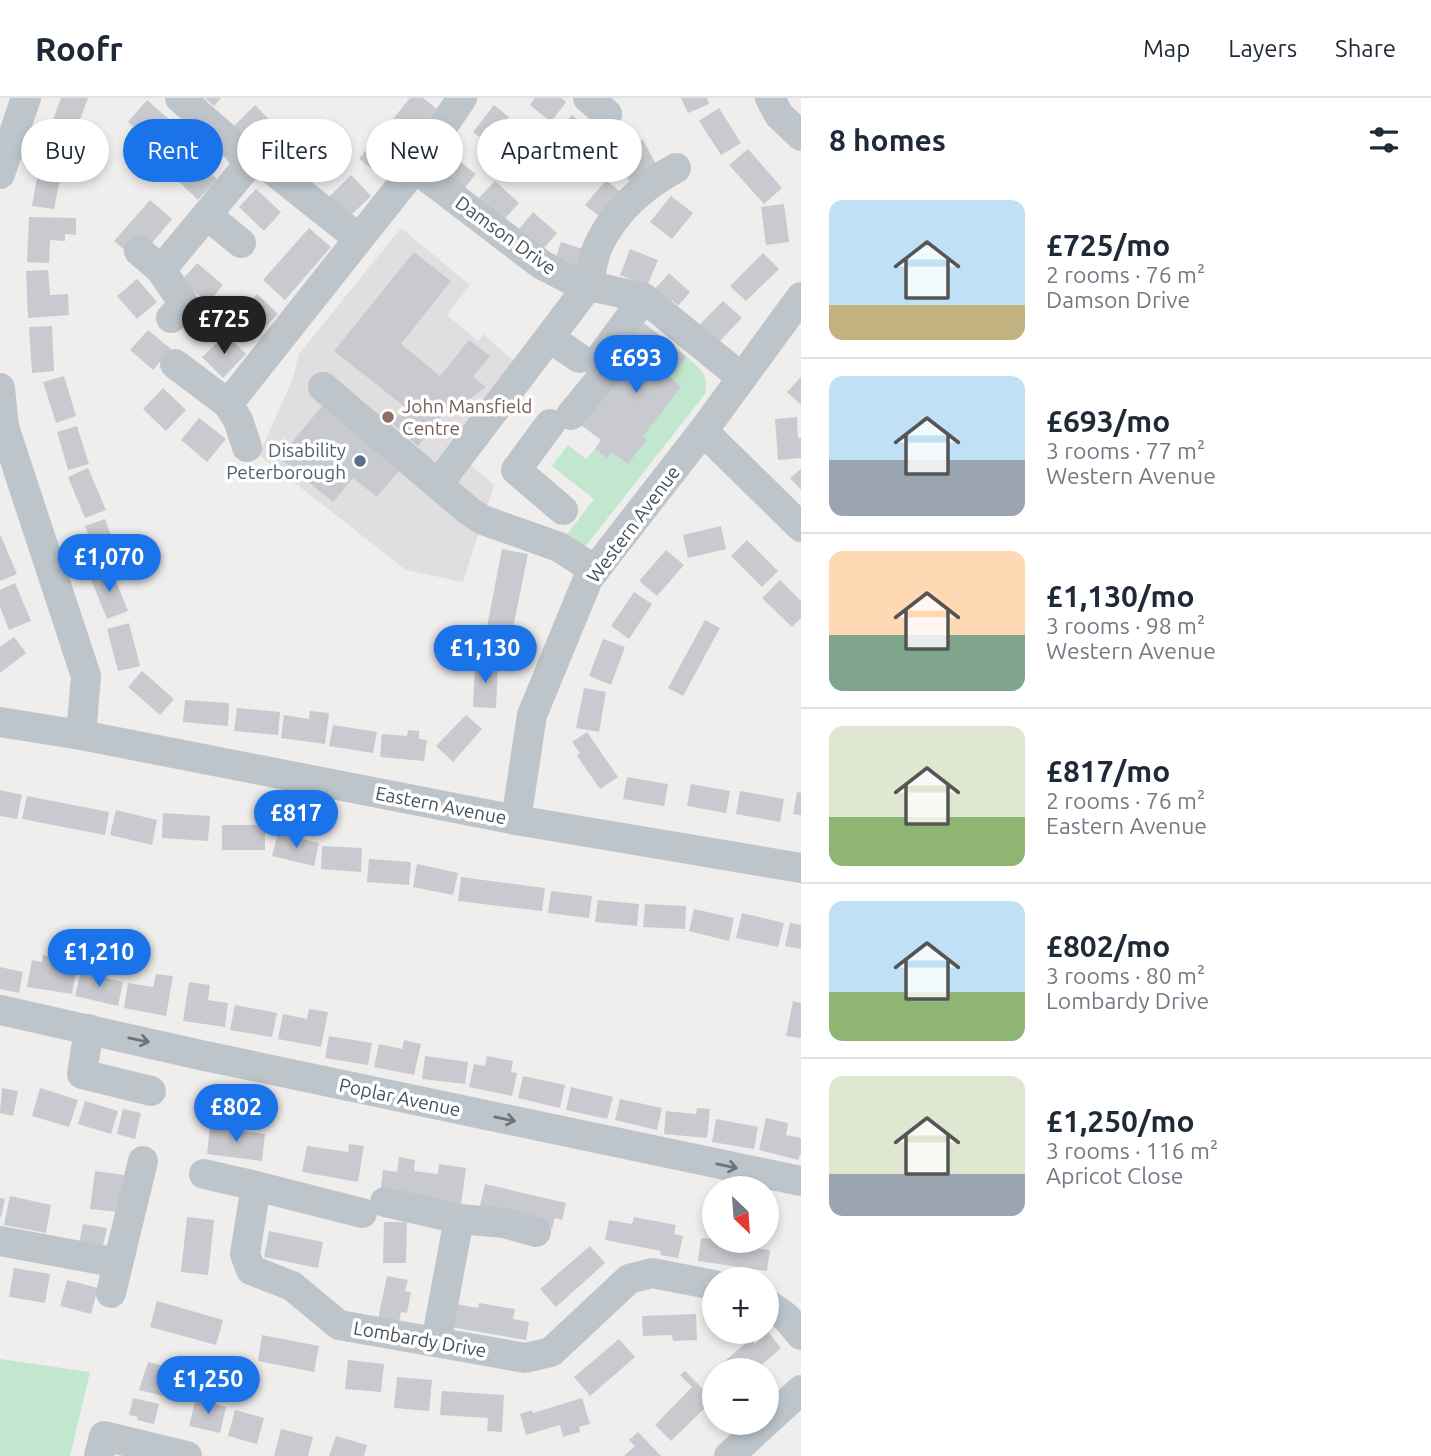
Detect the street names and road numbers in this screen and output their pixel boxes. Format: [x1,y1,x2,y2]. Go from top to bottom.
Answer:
street label: Damson Drive [451,191,561,279]
street label: Western Avenue [582,461,684,587]
street label: Eastern Avenue [374,782,508,828]
street label: Poplar Avenue [337,1073,463,1121]
street label: Lombardy Drive [352,1316,488,1362]

